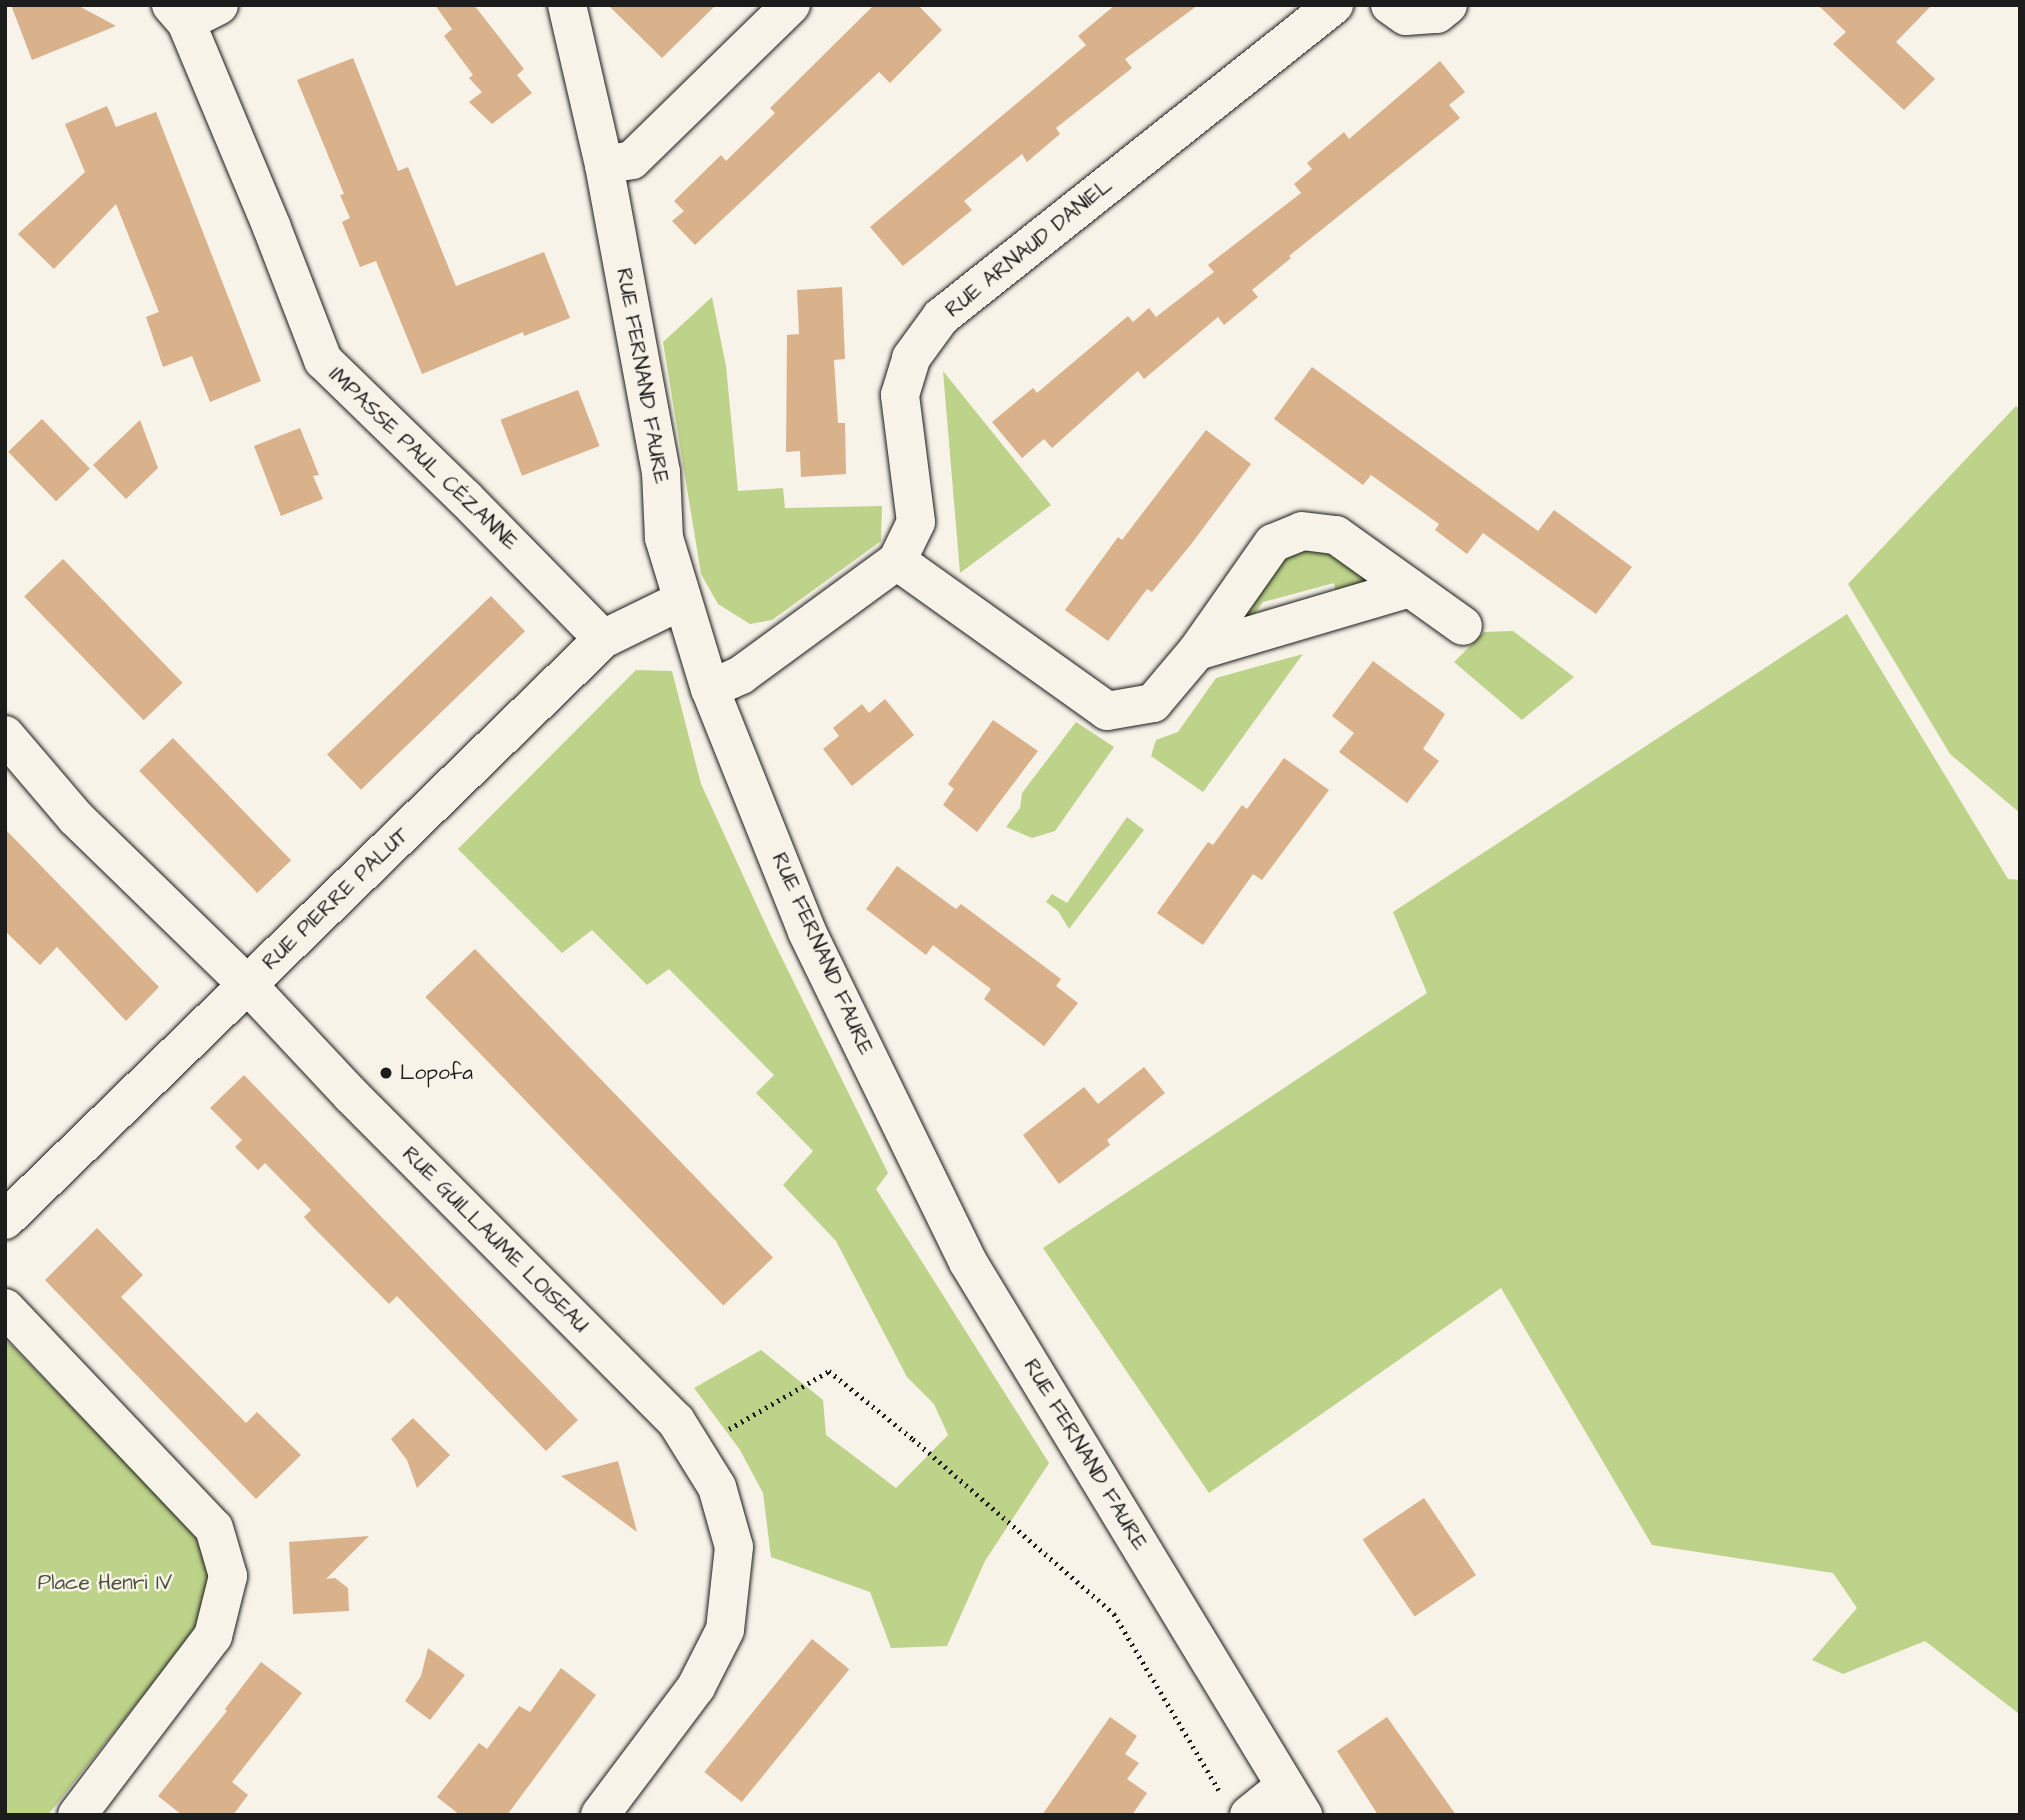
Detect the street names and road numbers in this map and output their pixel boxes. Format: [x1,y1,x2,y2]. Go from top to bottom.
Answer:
street label: RUE ARNAUD DANIEL [941,173,1117,323]
street label: RUE FERNAND FAURE [611,266,673,486]
street label: IMPASSE PAUL CÉZANNE [323,362,523,556]
street label: RUE PIERRE PALUT [258,823,414,975]
street label: RUE FERNAND FAURE [766,849,878,1059]
street label: RUE GUILLAUME LOISEAU [397,1142,593,1338]
street label: RUE FERNAND FAURE [1018,1355,1152,1555]

